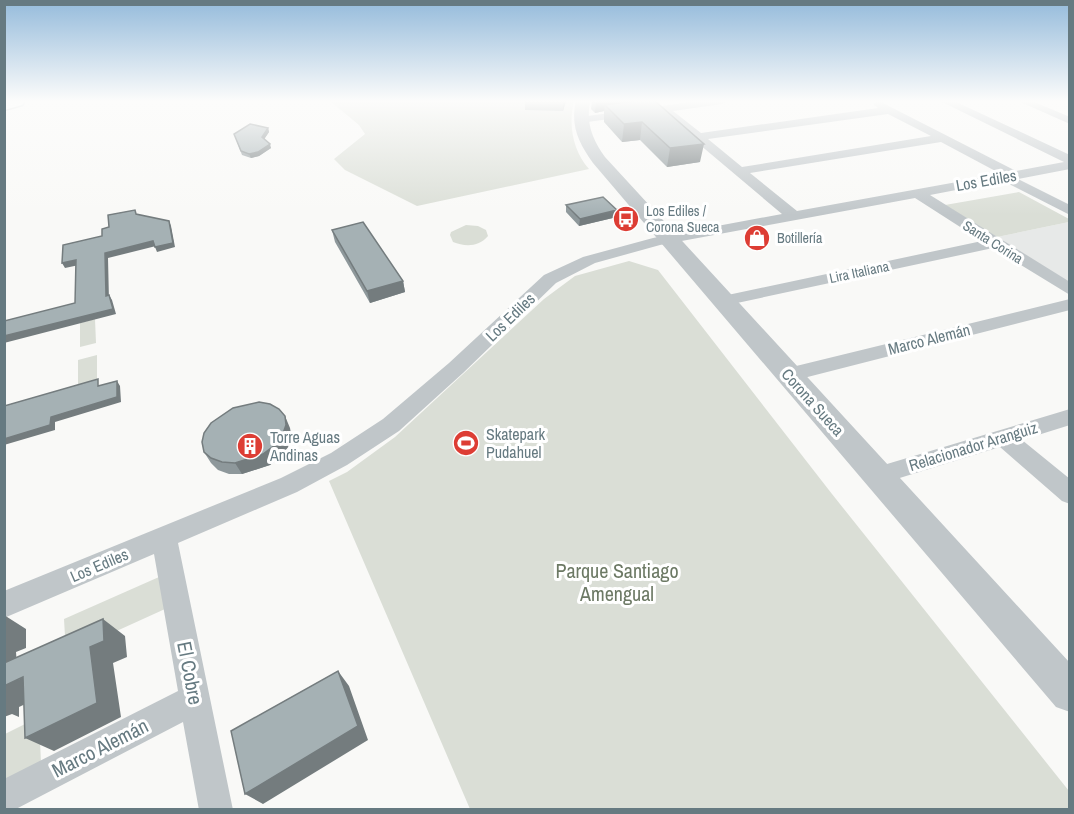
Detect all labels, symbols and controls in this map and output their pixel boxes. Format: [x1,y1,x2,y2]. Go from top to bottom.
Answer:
street label: Los Ediles [954,164,1018,196]
place label: Los Ediles / Corona Sueca [646,202,720,236]
bus stop icon: Los Ediles / Corona Sueca [611,204,641,234]
street label: Santa Corina [960,216,1027,268]
shop icon: Botillería [742,223,772,253]
place label: Botillería [777,229,823,247]
street label: Lira Italiana [827,257,891,287]
street label: Los Ediles [480,288,540,346]
street label: Marco Alemán [886,318,972,360]
street label: Corona Sueca [777,363,850,441]
street label: Relacionador Aranguiz [906,416,1040,476]
place label: Skatepark Pudahuel [486,423,546,463]
place label: Torre Aguas Andinas [269,426,340,466]
sports icon: Skatepark Pudahuel [451,428,481,458]
building icon: Torre Aguas Andinas [235,431,265,461]
street label: Los Ediles [67,543,131,587]
park label: Parque Santiago Amengual [555,557,679,607]
street label: El Cobre [171,639,210,707]
street label: Marco Alemán [47,712,153,783]

